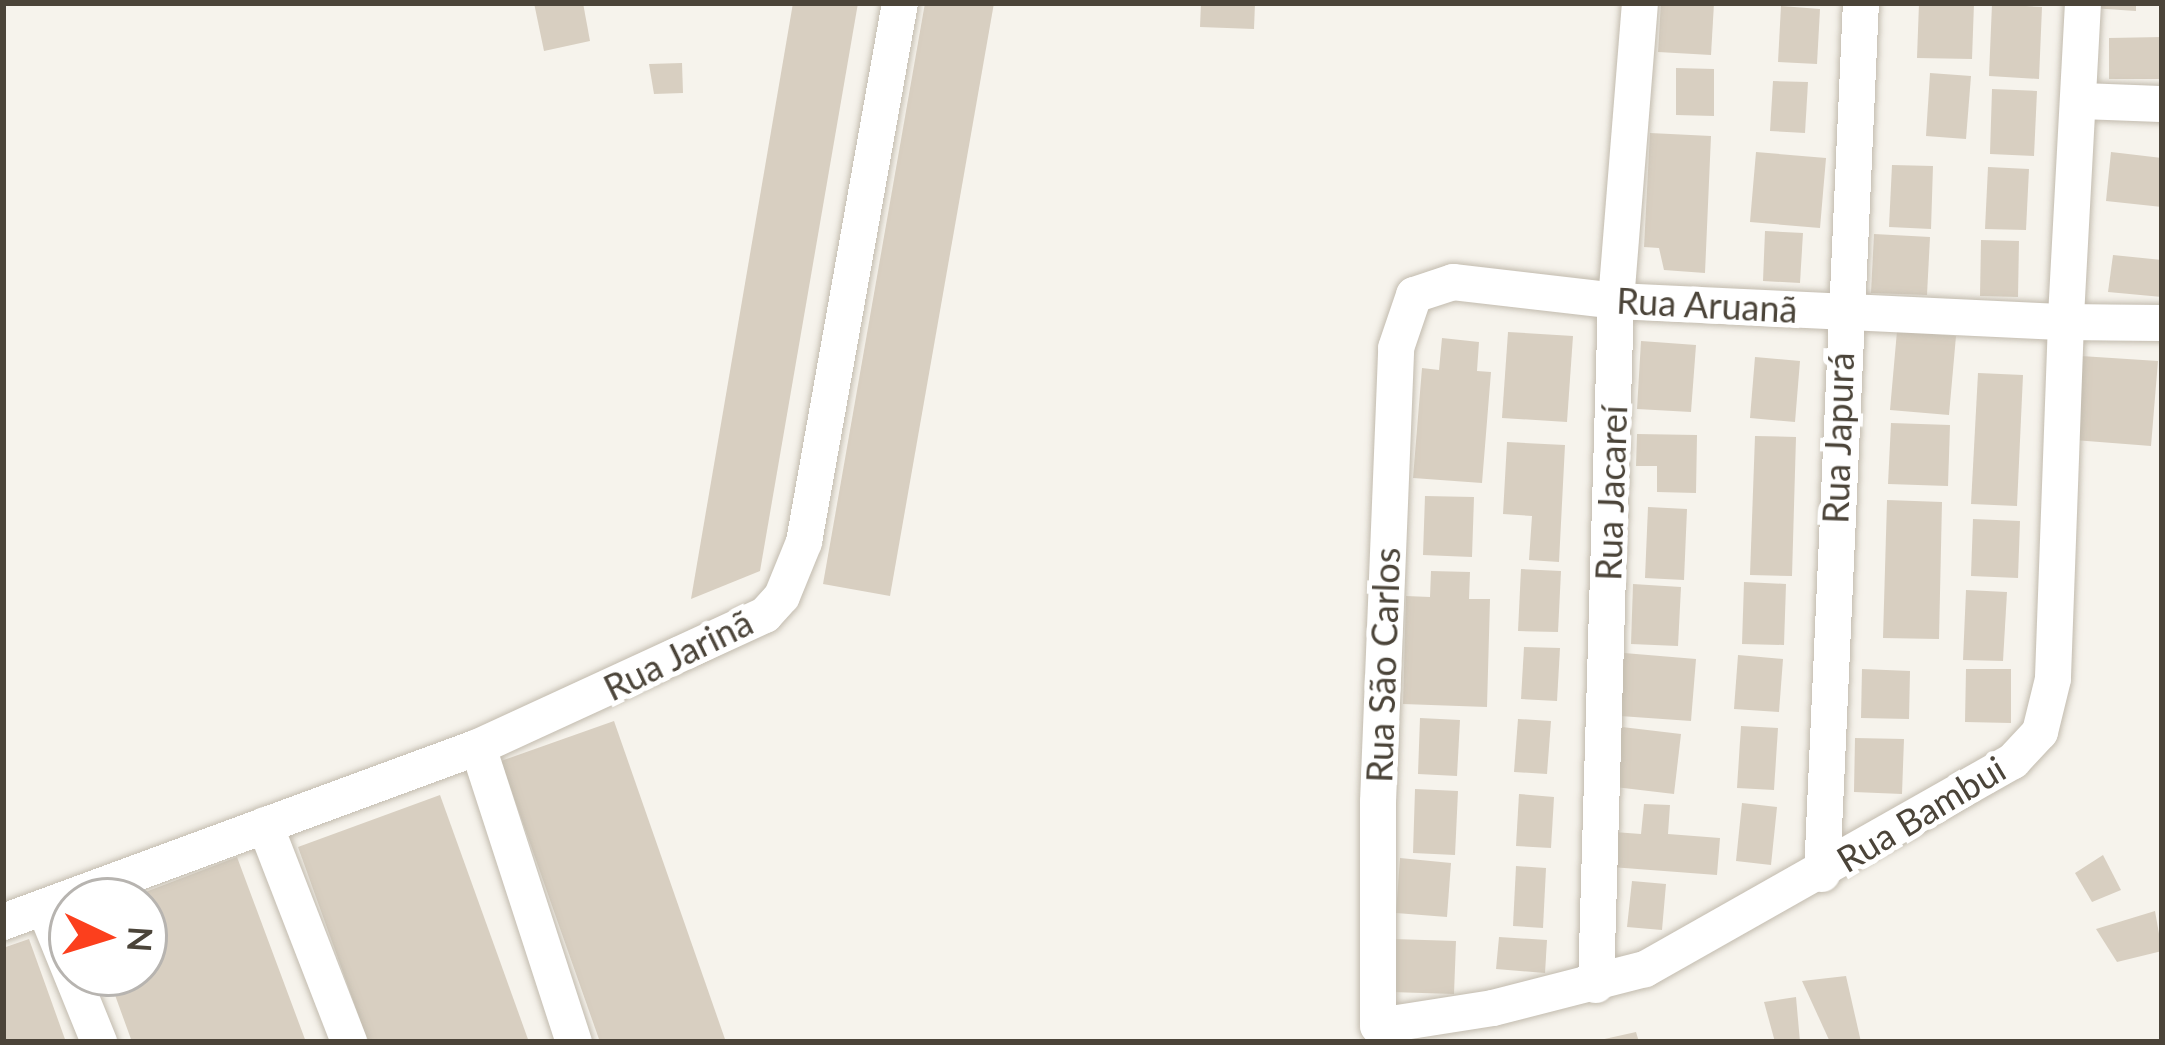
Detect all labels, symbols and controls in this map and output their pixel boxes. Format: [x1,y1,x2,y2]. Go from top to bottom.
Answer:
street label: Rua Aruanã [1615,279,1799,331]
street label: Rua Japurá [1813,351,1863,525]
street label: Rua Jacareí [1586,404,1636,582]
street label: Rua São Carlos [1357,547,1409,783]
street label: Rua Jarinã [596,600,760,710]
street label: Rua Bambui [1829,747,2013,881]
north arrow [48,877,168,997]
text: N [120,925,162,953]

